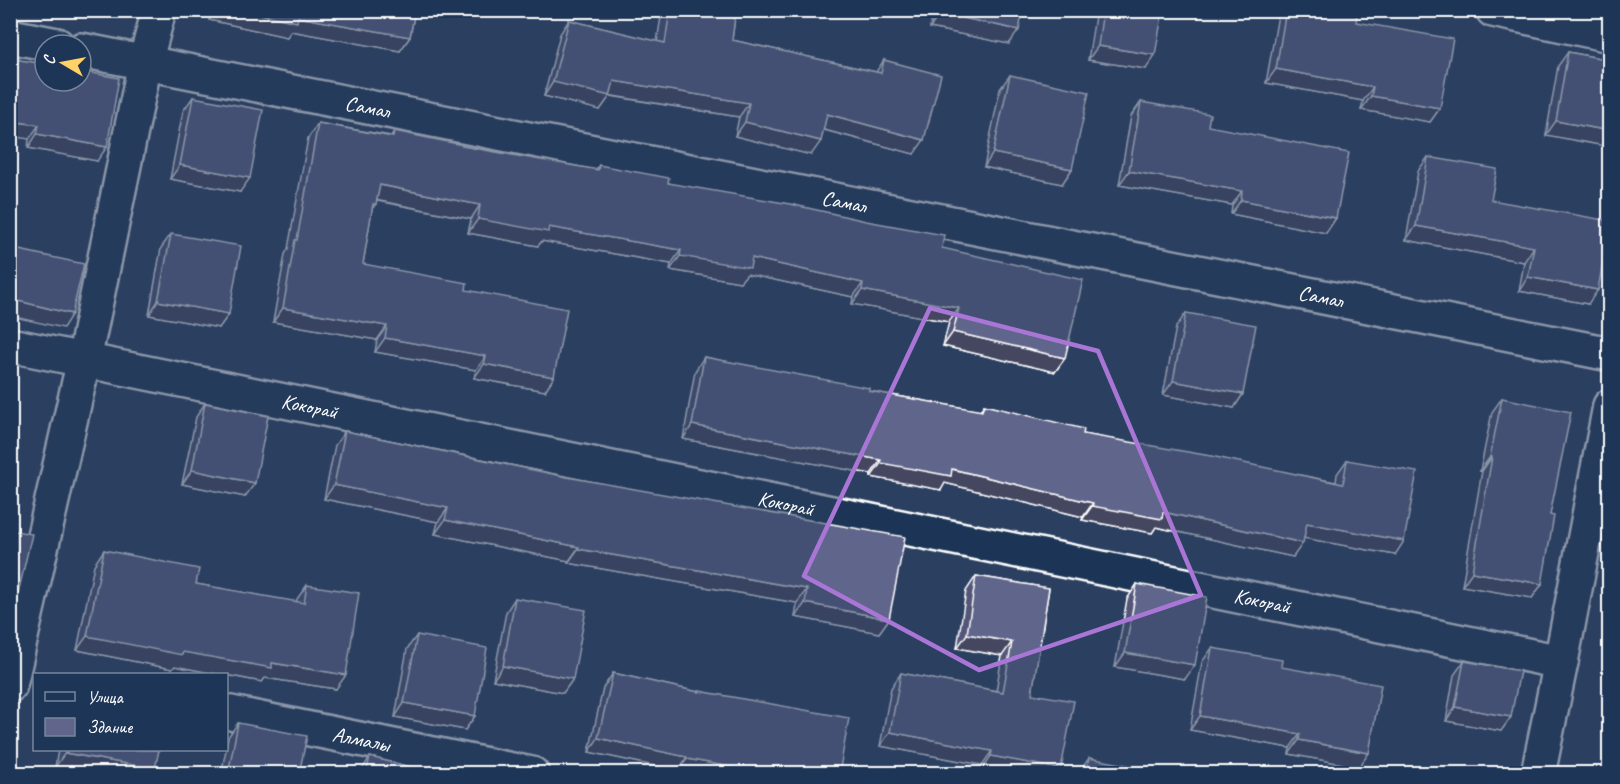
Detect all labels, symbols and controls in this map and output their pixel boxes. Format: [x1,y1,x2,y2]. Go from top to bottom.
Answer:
north arrow [33,33,93,93]
text: С [39,53,60,66]
street label: Самал [343,90,394,124]
street label: Самал [819,185,870,219]
street label: Самал [1296,279,1347,314]
street label: Кокорай [279,388,341,425]
street label: Кокорай [756,485,818,522]
street label: Кокорай [1232,582,1294,620]
legend [33,673,228,751]
text: Улица [87,686,124,708]
text: Здание [87,716,133,738]
street label: Алмалы [330,721,394,758]

